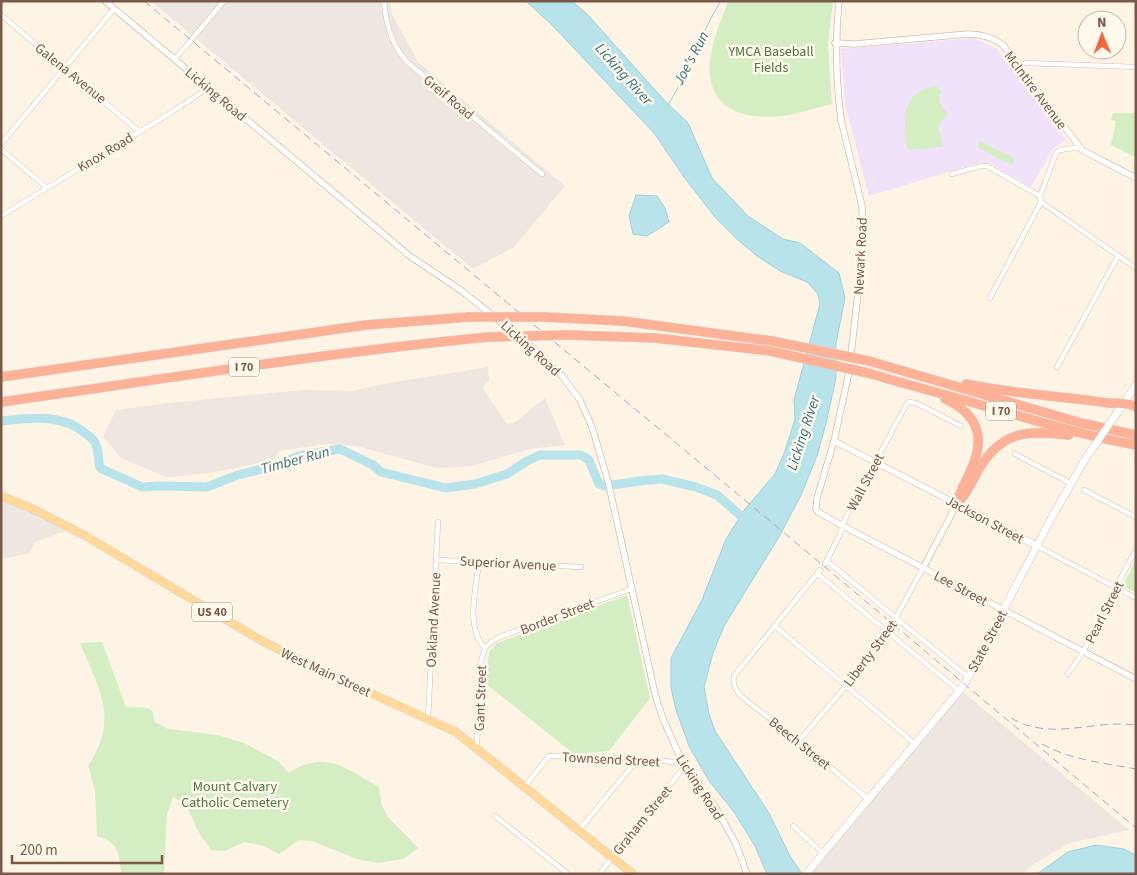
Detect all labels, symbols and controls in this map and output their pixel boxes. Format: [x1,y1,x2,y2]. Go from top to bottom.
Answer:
north arrow [1077,10,1127,60]
text: N [1097,13,1107,33]
water label: Joe's Run [668,28,714,90]
street label: Galena Avenue [30,39,110,109]
water label: Licking River [590,39,658,111]
park label: YMCA Baseball Fields [727,42,814,78]
street label: McIntire Avenue [999,47,1071,134]
street label: Licking Road [180,63,250,126]
street label: Greif Road [419,71,478,125]
street label: Knox Road [74,128,137,177]
street label: Newark Road [849,217,873,295]
street label: Licking Road [496,316,565,381]
road number: I 70 [229,358,259,377]
water label: Licking River [782,392,826,473]
road number: I 70 [986,402,1016,421]
water label: Timber Run [258,441,332,480]
street label: Wall Street [842,450,890,515]
street label: Jackson Street [942,491,1027,549]
street label: Superior Avenue [459,551,557,577]
street label: Lee Street [930,566,991,612]
street label: Oakland Avenue [422,572,446,668]
street label: Pearl Street [1081,578,1129,647]
street label: Border Street [517,594,598,640]
road number: US 40 [192,602,232,622]
street label: State Street [963,607,1013,676]
street label: Liberty Street [839,616,903,691]
street label: West Main Street [277,643,374,703]
street label: Gant Street [470,664,492,731]
street label: Beech Street [764,713,835,775]
street label: Townsend Street [562,747,661,773]
street label: Licking Road [670,751,728,824]
park label: Mount Calvary Catholic Cemetery [181,777,289,813]
street label: Graham Street [608,781,677,860]
scale bar [12,832,162,864]
text: 200 m [20,840,58,861]

